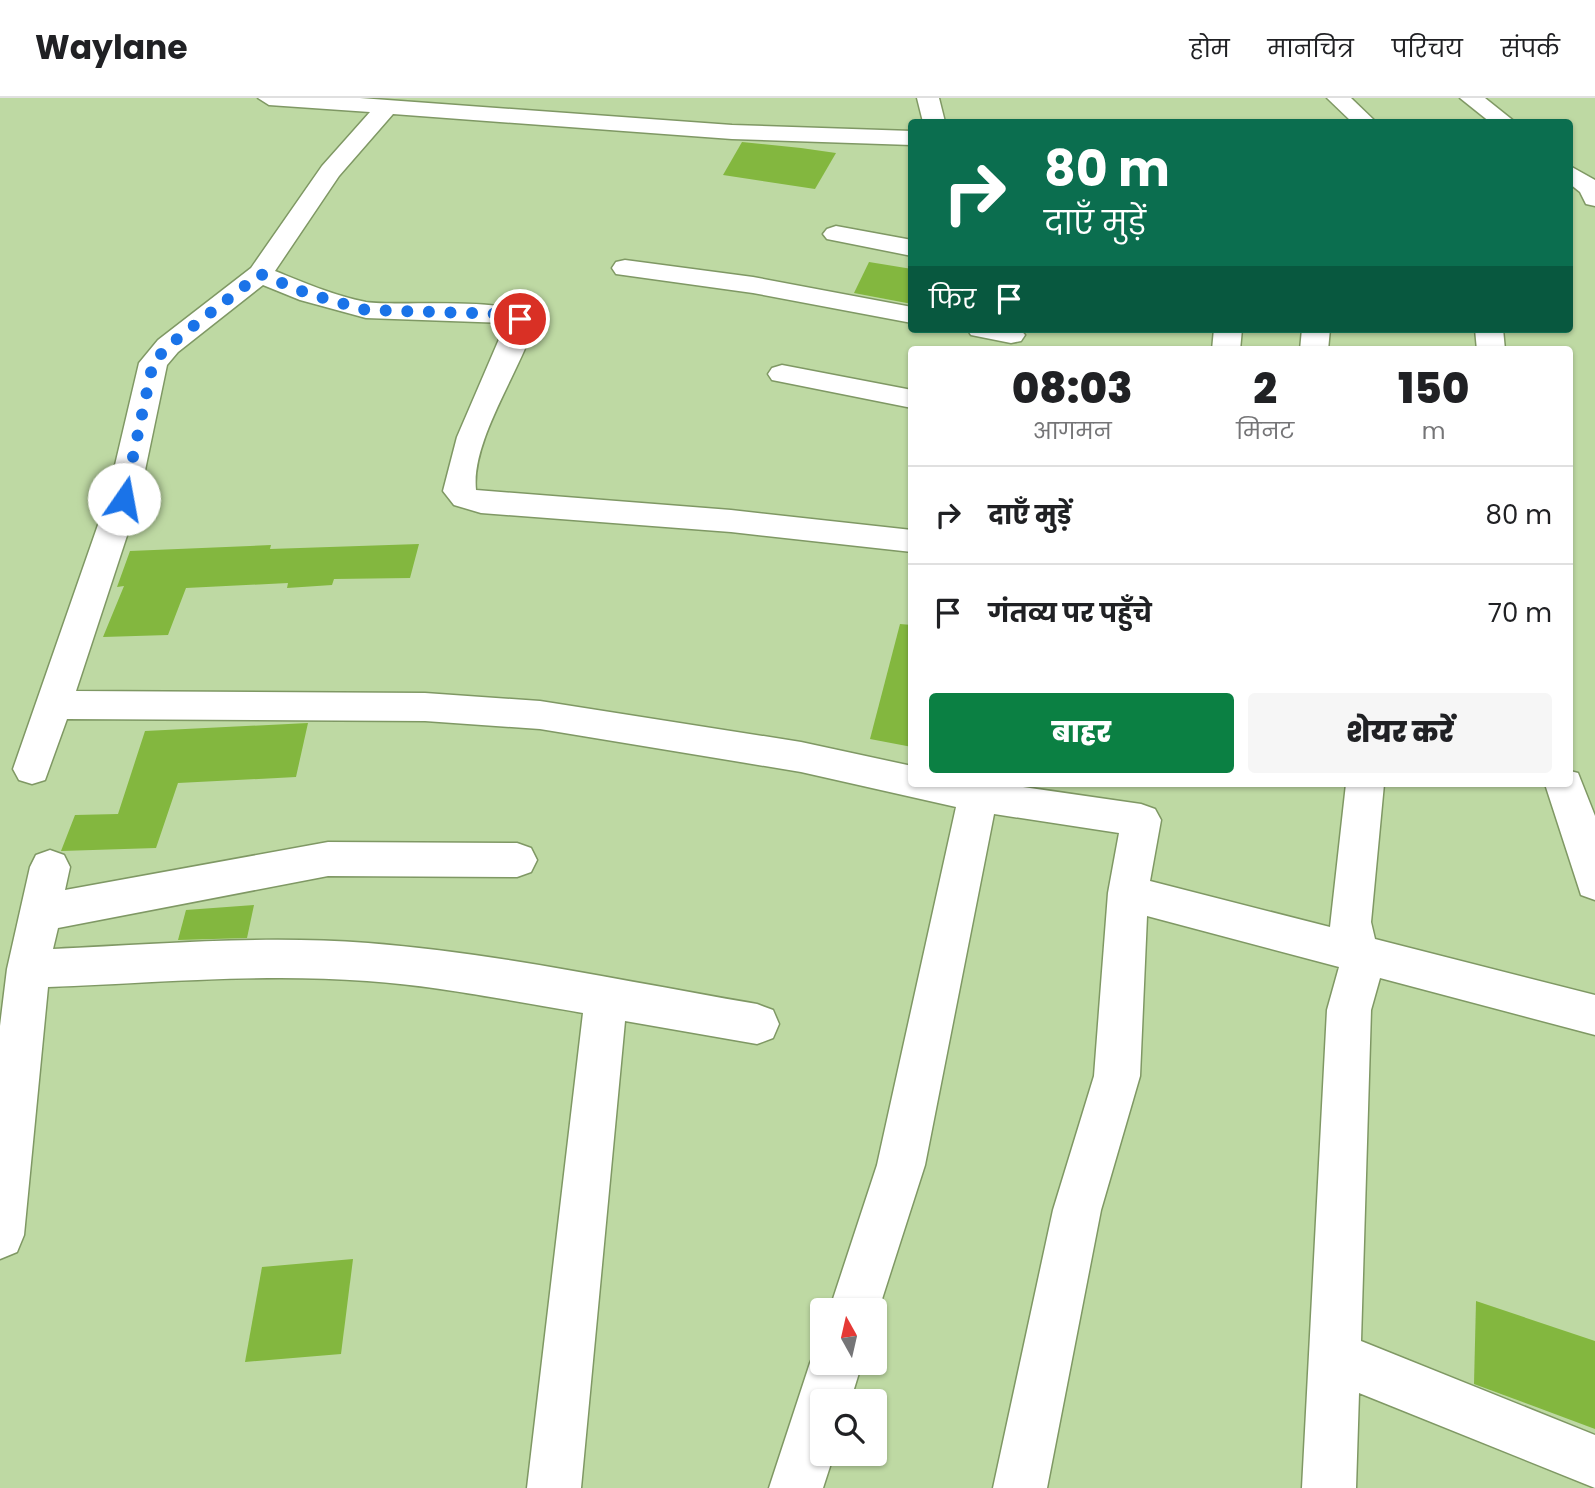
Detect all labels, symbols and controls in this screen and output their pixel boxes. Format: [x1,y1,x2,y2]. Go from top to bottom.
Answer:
text: Waylane [35,24,188,71]
text: होम [1190,32,1230,65]
text: मानचित्र [1268,32,1354,65]
text: परिचय [1392,32,1463,65]
text: संपर्क [1501,32,1560,65]
text: 80 m [1044,135,1170,203]
icon: right [929,147,1020,238]
text: दाएँ मुड़ें [1044,200,1146,245]
icon: arrive [990,280,1028,318]
text: फिर [929,281,976,317]
pin [490,289,550,349]
icon: arrive [501,300,539,338]
text: 08:03 [1012,359,1133,418]
text: 2 [1253,359,1277,418]
text: 150 [1398,359,1469,418]
text: आगमन [1033,415,1112,447]
text: मिनट [1236,415,1294,447]
text: m [1422,415,1445,447]
position arrow [87,462,161,536]
icon: right [929,496,967,534]
text: दाएँ मुड़ें [988,497,1071,533]
text: 80 m [1486,497,1552,533]
icon: arrive [929,594,967,632]
text: गंतव्य पर पहुँचे [988,595,1152,631]
text: 70 m [1488,595,1552,631]
button: बाहर [929,693,1234,773]
button: शेयर करें [1248,693,1552,773]
north arrow [810,1298,887,1376]
map controls [810,1298,887,1466]
button: search [810,1389,887,1466]

